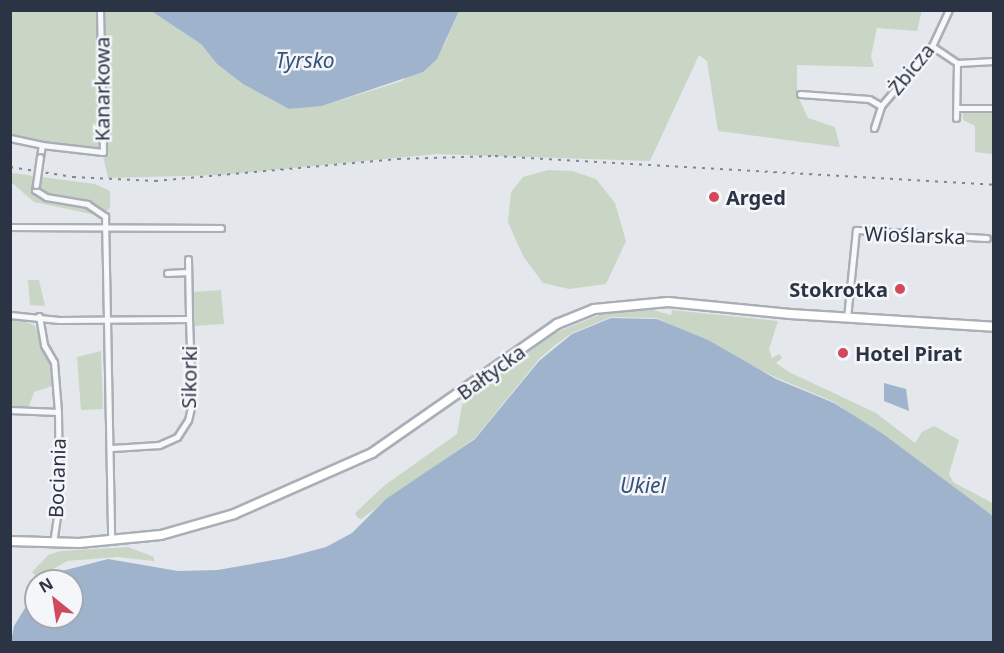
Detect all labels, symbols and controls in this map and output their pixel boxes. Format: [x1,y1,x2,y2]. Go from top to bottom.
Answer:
street label: Kanarkowa [90,37,114,141]
street label: Żbicza [883,38,939,100]
water label: Tyrsko [275,47,335,73]
place label: Arged [726,185,786,209]
marker: Arged [707,190,721,204]
street label: Wioślarska [864,221,966,249]
place label: Stokrotka [789,277,888,301]
marker: Stokrotka [893,282,907,296]
street label: Bałtycka [452,339,530,405]
place label: Hotel Pirat [855,341,962,365]
street label: Sikorki [176,345,202,409]
marker: Hotel Pirat [836,346,850,360]
street label: Bociania [44,438,70,518]
water label: Ukiel [620,472,666,498]
north arrow [24,569,84,629]
text: N [35,572,57,598]

